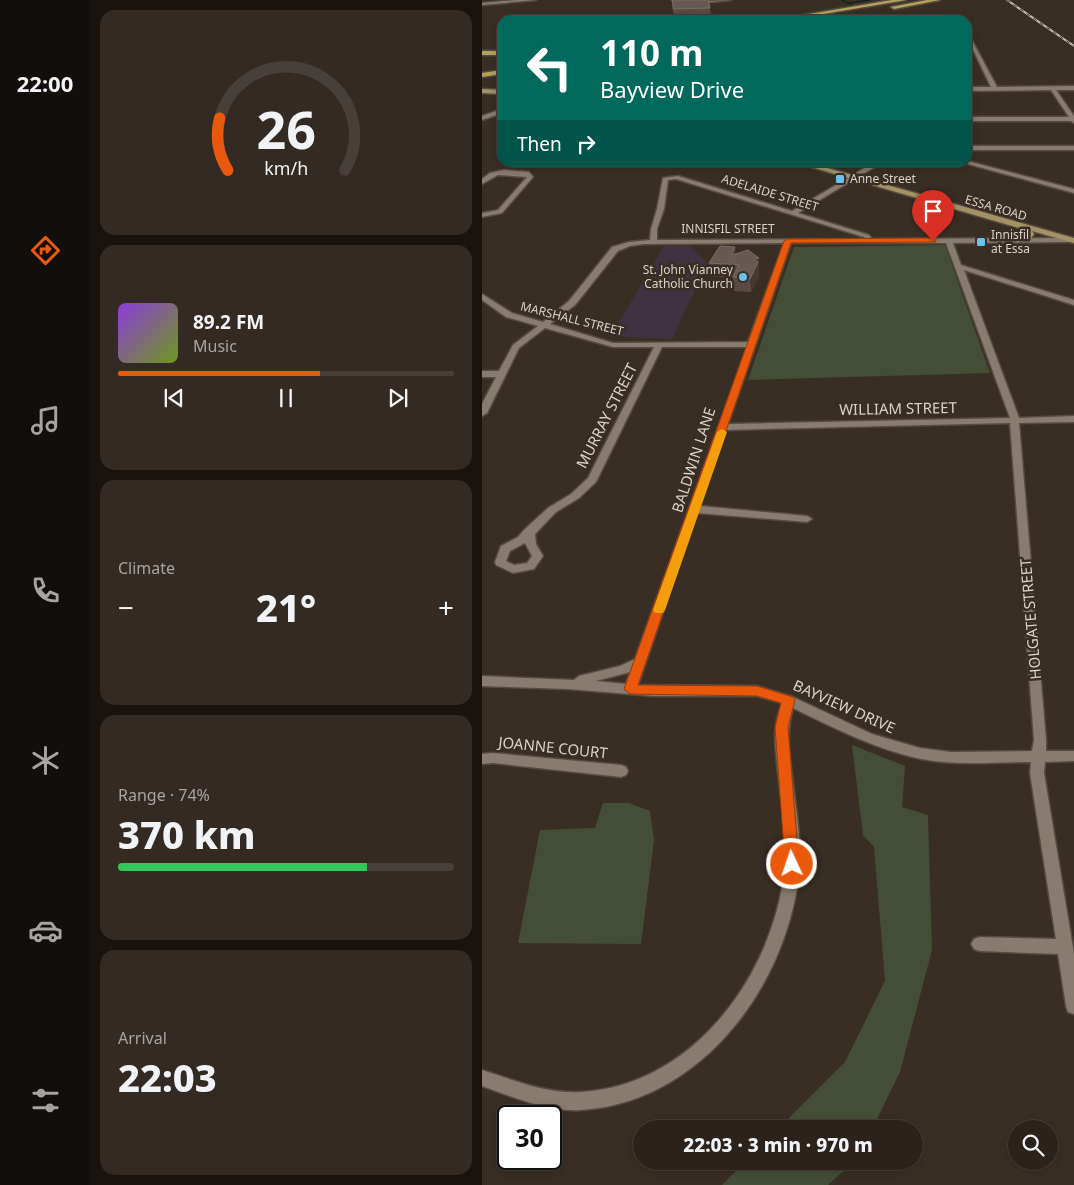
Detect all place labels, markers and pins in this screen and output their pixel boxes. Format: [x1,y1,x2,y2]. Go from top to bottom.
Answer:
place label: Anne Street [850,170,917,187]
marker: Anne Street [834,173,846,185]
pin [912,190,954,241]
place label: Innisfil at Essa [991,226,1030,257]
marker: Innisfil at Essa [975,236,987,248]
place label: St. John Vianney Catholic Church [643,261,734,292]
marker: St. John Vianney Catholic Church [737,271,749,283]

